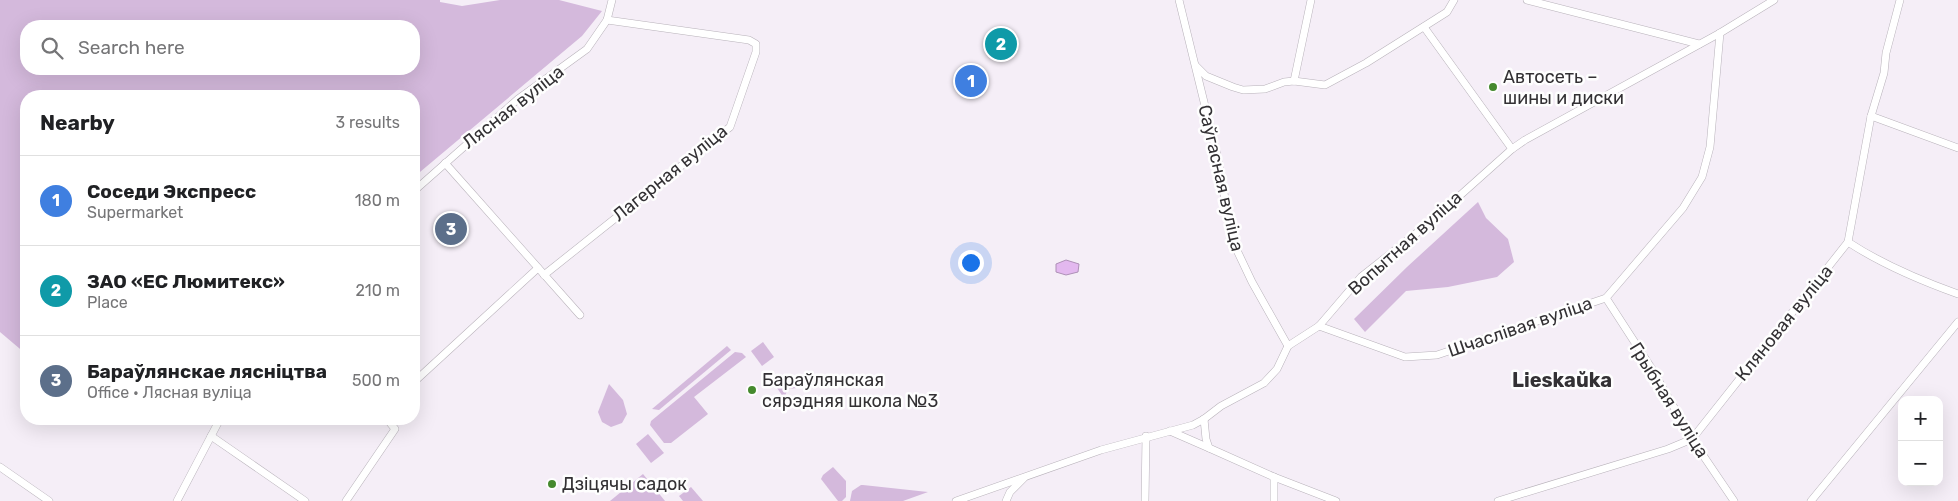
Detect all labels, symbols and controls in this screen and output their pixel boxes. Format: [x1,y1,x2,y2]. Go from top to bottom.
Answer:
search box [20,20,420,75]
pin: 2 [985,25,1017,63]
icon: search [38,34,66,62]
text: Search here [78,36,185,59]
street label: Лясная вуліца [458,61,568,153]
pin: 1 [955,62,987,100]
place label: Автосеть – шины и диски [1503,66,1624,109]
marker: Автосеть – шины и диски [1487,81,1499,93]
street label: Саўгасная вуліца [1193,103,1249,253]
text: Nearby [40,110,115,135]
text: 3 results [335,113,400,132]
street label: Лагерная вуліца [608,120,732,226]
text: Соседи Экспресс [87,180,256,203]
street label: Вопытная вуліца [1344,186,1466,300]
text: 1 [52,191,60,210]
text: 180 m [355,191,400,210]
text: Supermarket [87,203,183,222]
pin: 3 [435,210,467,248]
your location [958,250,984,276]
street label: Кляновая вуліца [1731,261,1837,385]
text: ЗАО «ЕС Люмитекс» [87,270,285,293]
text: 2 [51,281,61,300]
text: 210 m [355,281,400,300]
street label: Шчаслівая вуліца [1445,292,1595,362]
text: Place [87,293,128,312]
street label: Грыбная вуліца [1625,338,1713,462]
text: Бараўлянскае лясніцтва [87,360,327,383]
district label: Lieskaŭka [1512,368,1612,392]
place label: Бараўлянская сярэдняя школа №3 [762,369,938,412]
text: 3 [51,371,61,390]
text: 500 m [352,371,400,390]
text: Office · Лясная вуліца [87,383,252,402]
marker: Бараўлянская сярэдняя школа №3 [746,384,758,396]
map controls [1898,396,1943,486]
button: + [1898,396,1943,441]
button: − [1898,441,1943,486]
place label: Дзіцячы садок [562,473,687,495]
marker: Дзіцячы садок [546,478,558,490]

